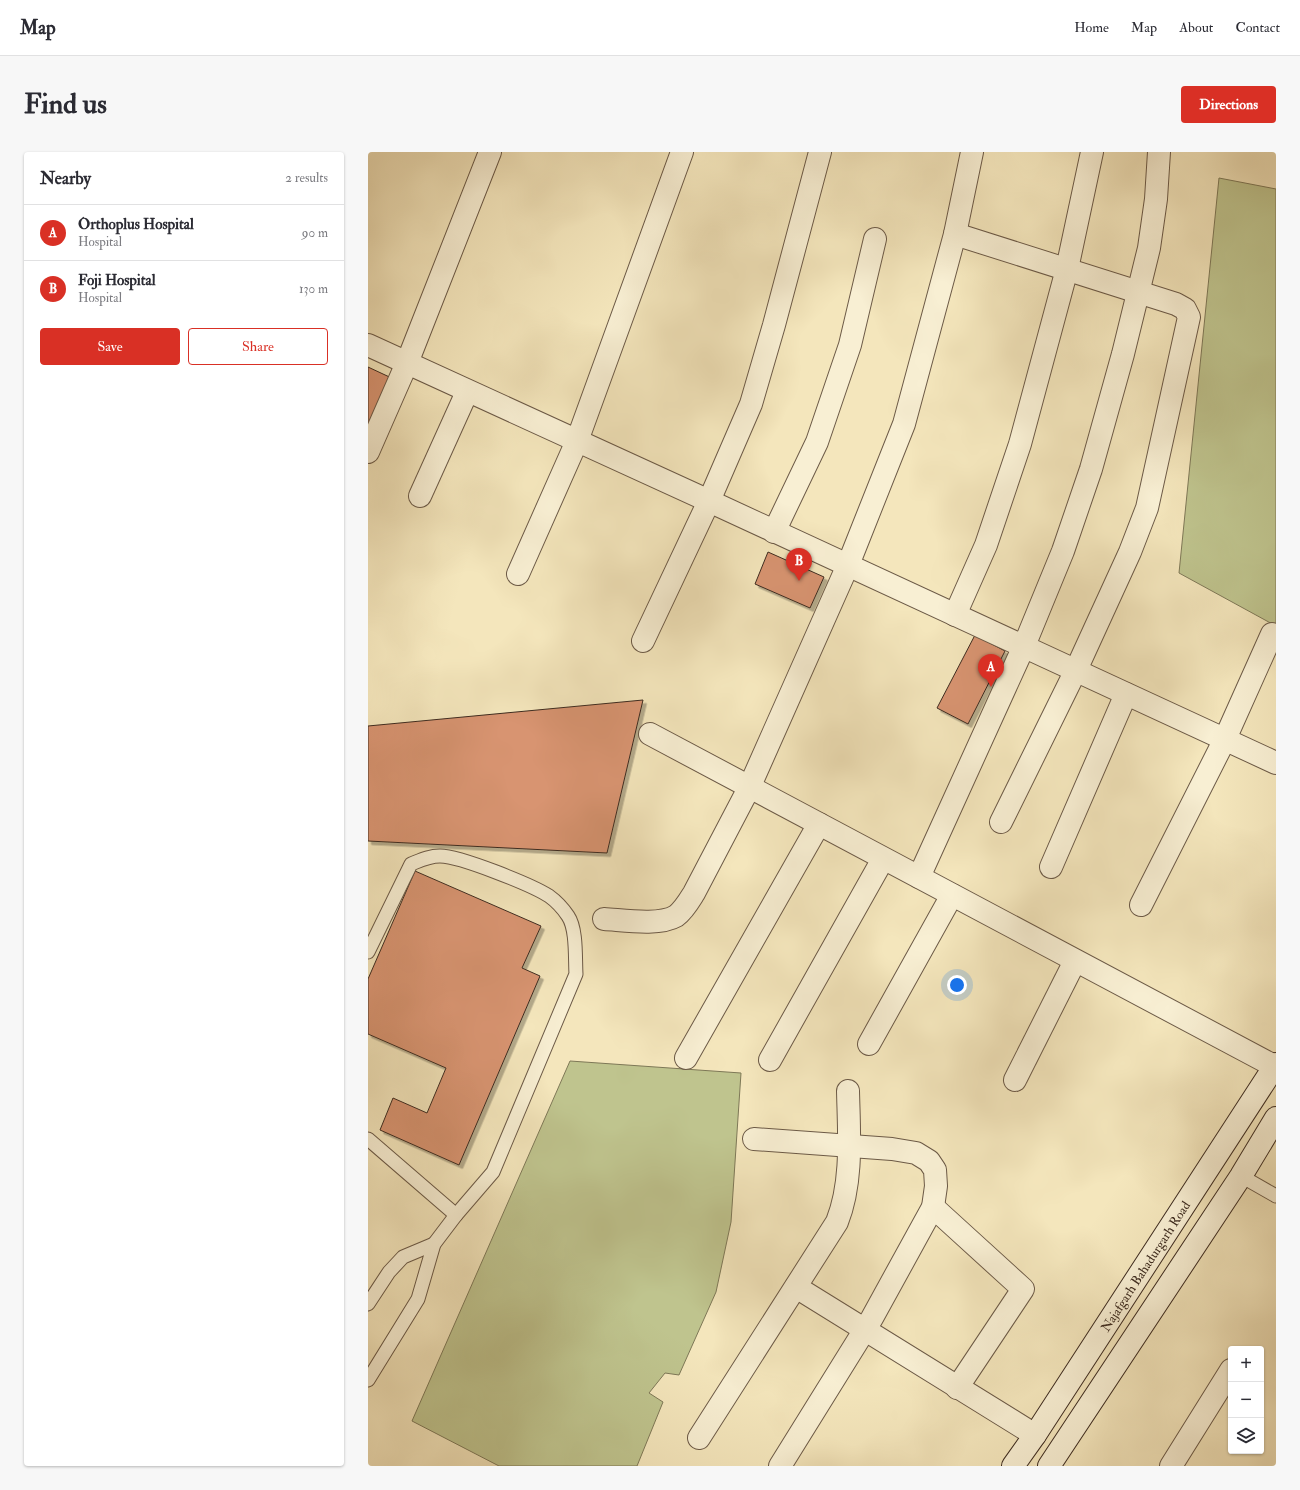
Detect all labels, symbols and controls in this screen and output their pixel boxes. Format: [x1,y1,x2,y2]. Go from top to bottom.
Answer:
text: Map [20,16,56,40]
text: Home [1074,19,1109,36]
text: Map [1131,19,1157,36]
text: About [1179,19,1213,36]
text: Contact [1235,19,1280,36]
button: Directions [1181,86,1276,123]
text: Find us [24,87,107,122]
text: Nearby [40,168,91,189]
text: 2 results [285,170,328,186]
text: Orthoplus Hospital [78,215,194,234]
text: A [49,225,57,241]
text: 90 m [302,225,328,241]
text: Hospital [78,234,122,250]
text: Foji Hospital [78,271,156,290]
text: B [49,281,57,297]
text: 130 m [299,281,328,297]
text: Hospital [78,290,122,306]
button: Save [40,328,180,365]
button: Share [188,328,328,365]
pin: B [786,548,812,581]
pin: A [978,654,1004,687]
your location [947,975,967,995]
street label: Najafgarh Bahadurgarh Road [1098,1198,1194,1335]
map controls [1228,1346,1264,1454]
button: + [1228,1346,1264,1382]
button: − [1228,1382,1264,1418]
button: layers [1228,1418,1264,1454]

